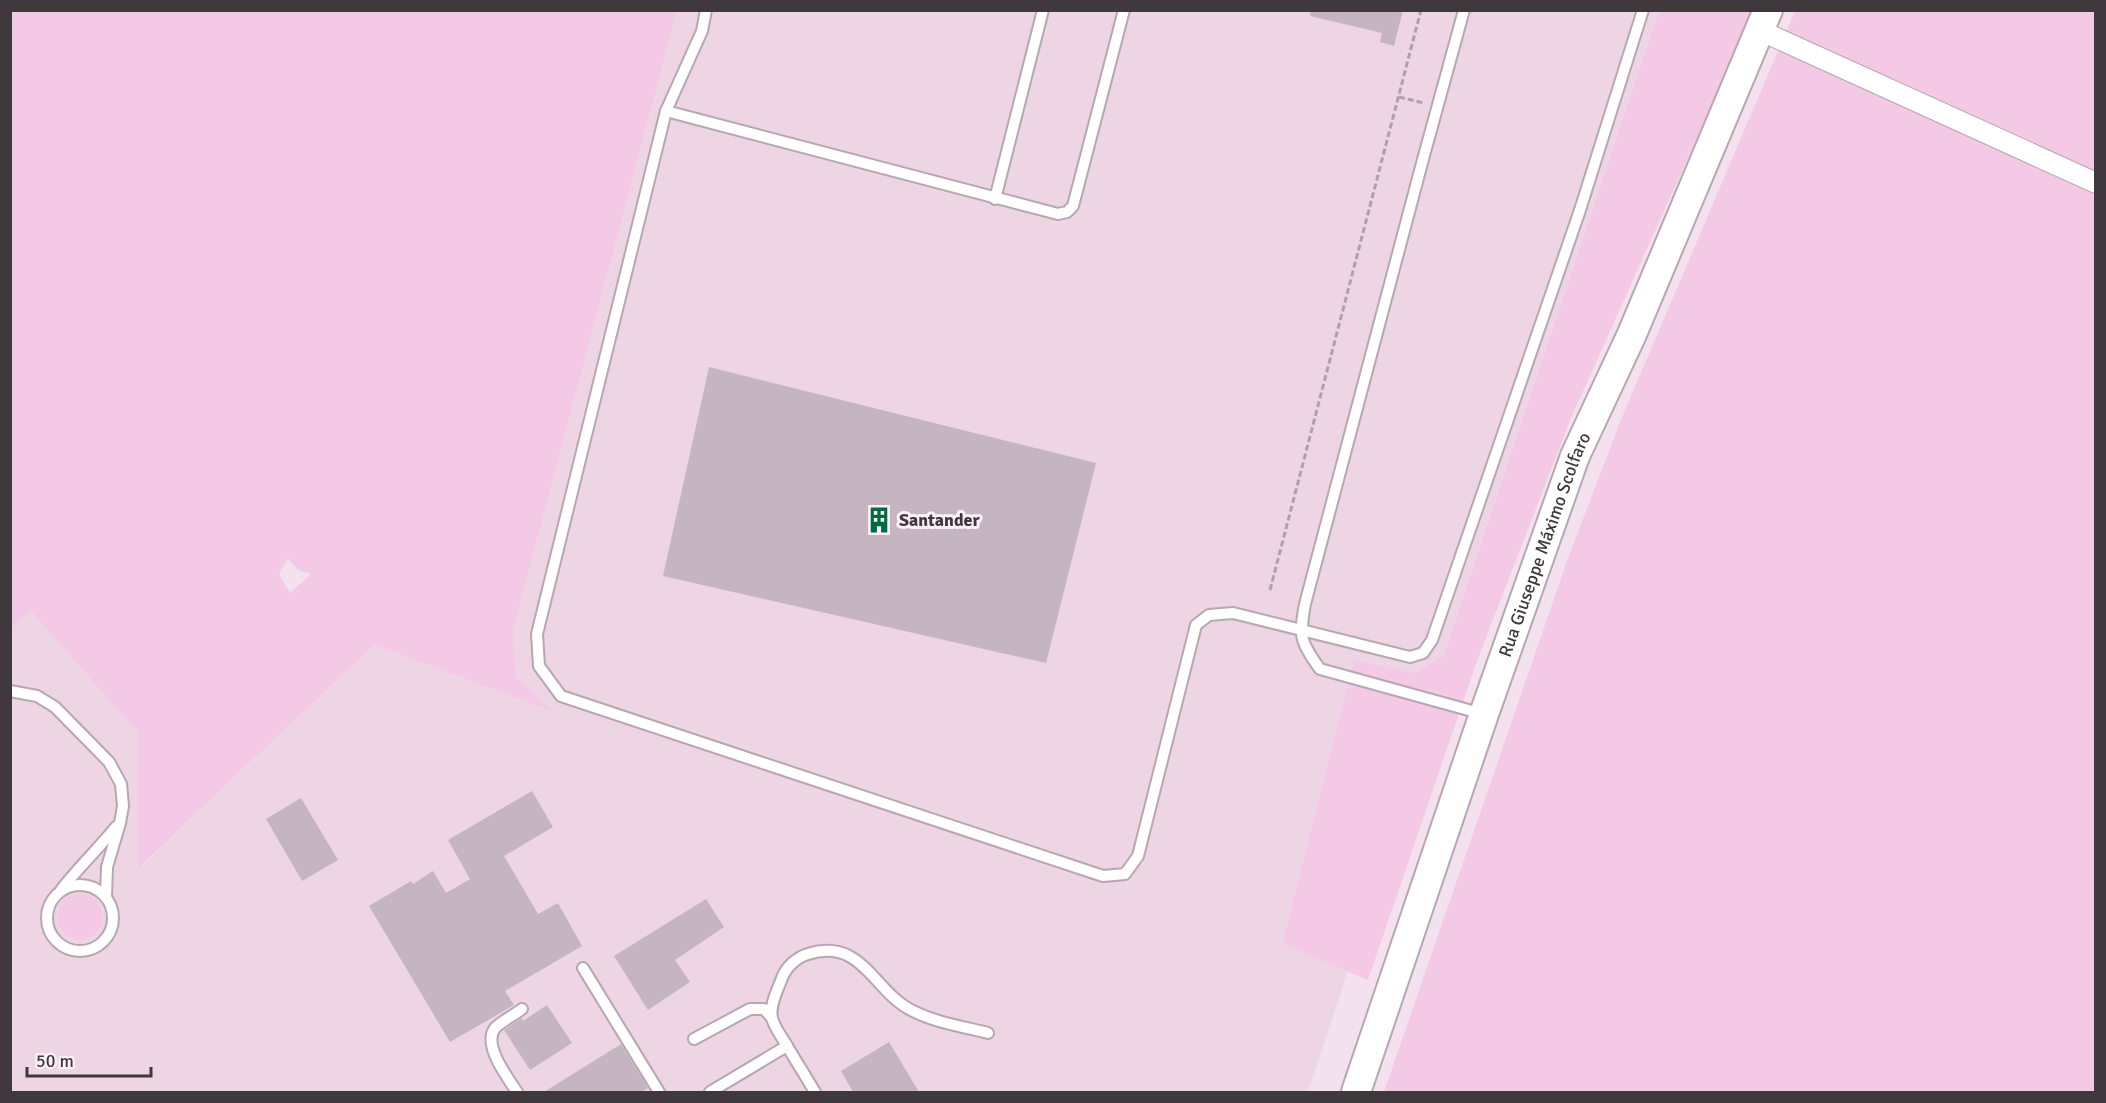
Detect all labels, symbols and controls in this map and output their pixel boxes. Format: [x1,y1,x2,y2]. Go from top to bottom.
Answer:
street label: Rua Giuseppe Máximo Scolfaro [1494,429,1596,660]
building icon: Santander [864,505,894,535]
place label: Santander [899,509,981,531]
scale bar [27,1040,152,1078]
text: 50 m [36,1050,74,1072]

